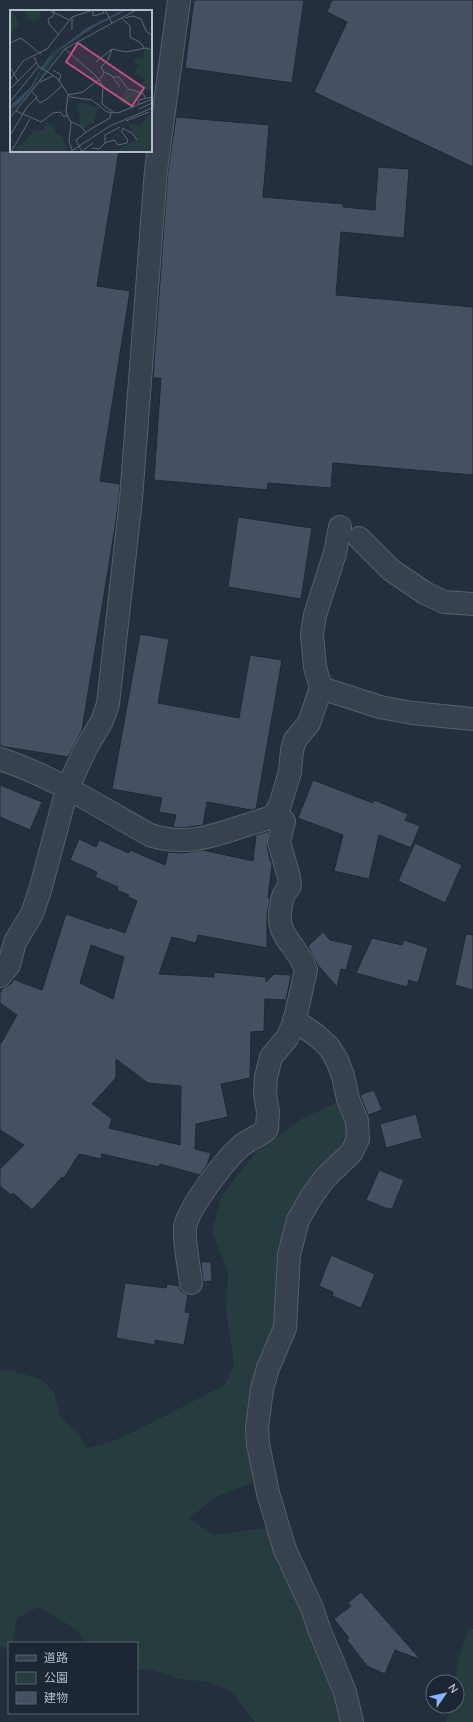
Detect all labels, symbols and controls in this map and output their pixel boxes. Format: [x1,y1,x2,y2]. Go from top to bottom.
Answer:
inset map [10,10,152,152]
legend [8,1642,138,1714]
text: 道路 [44,1650,68,1666]
text: 公園 [44,1670,68,1686]
north arrow [425,1674,465,1714]
text: N [444,1681,461,1696]
text: 建物 [44,1690,68,1706]

